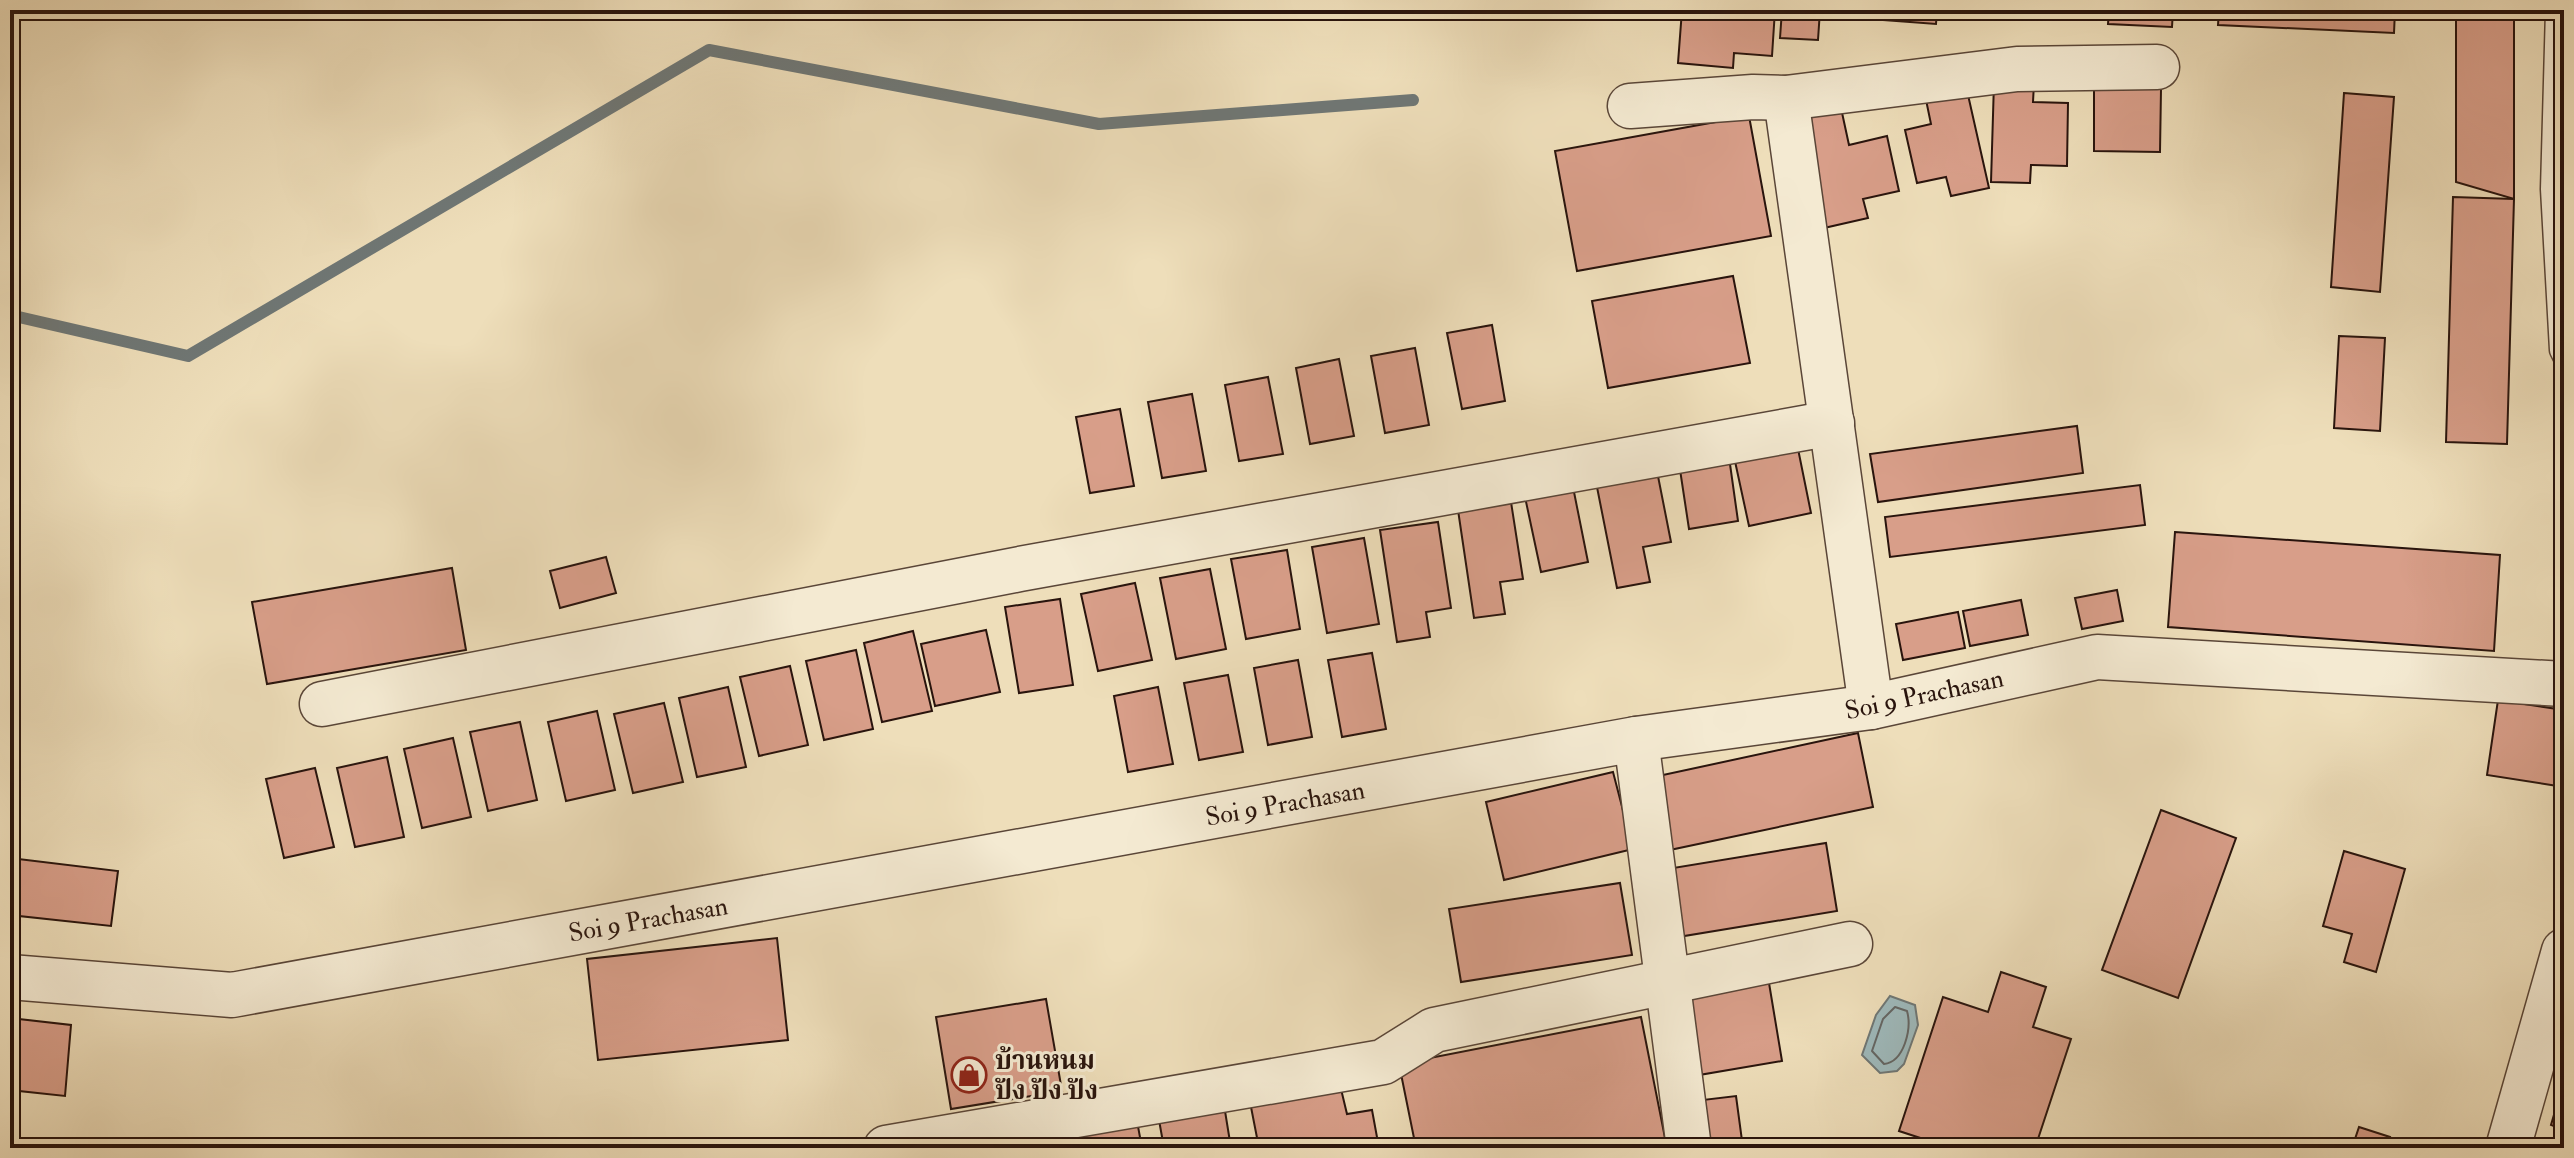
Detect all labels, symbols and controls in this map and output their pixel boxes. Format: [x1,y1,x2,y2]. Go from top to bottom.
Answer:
street label: Soi 9 Prachasan [1842,663,2006,727]
street label: Soi 9 Prachasan [1203,774,1367,834]
street label: Soi 9 Prachasan [566,890,730,950]
place label: บ้านหนม ปัง ปัง ปัง [995,1045,1098,1107]
shop icon: บ้านหนม ปัง ปัง ปัง [950,1056,988,1094]

